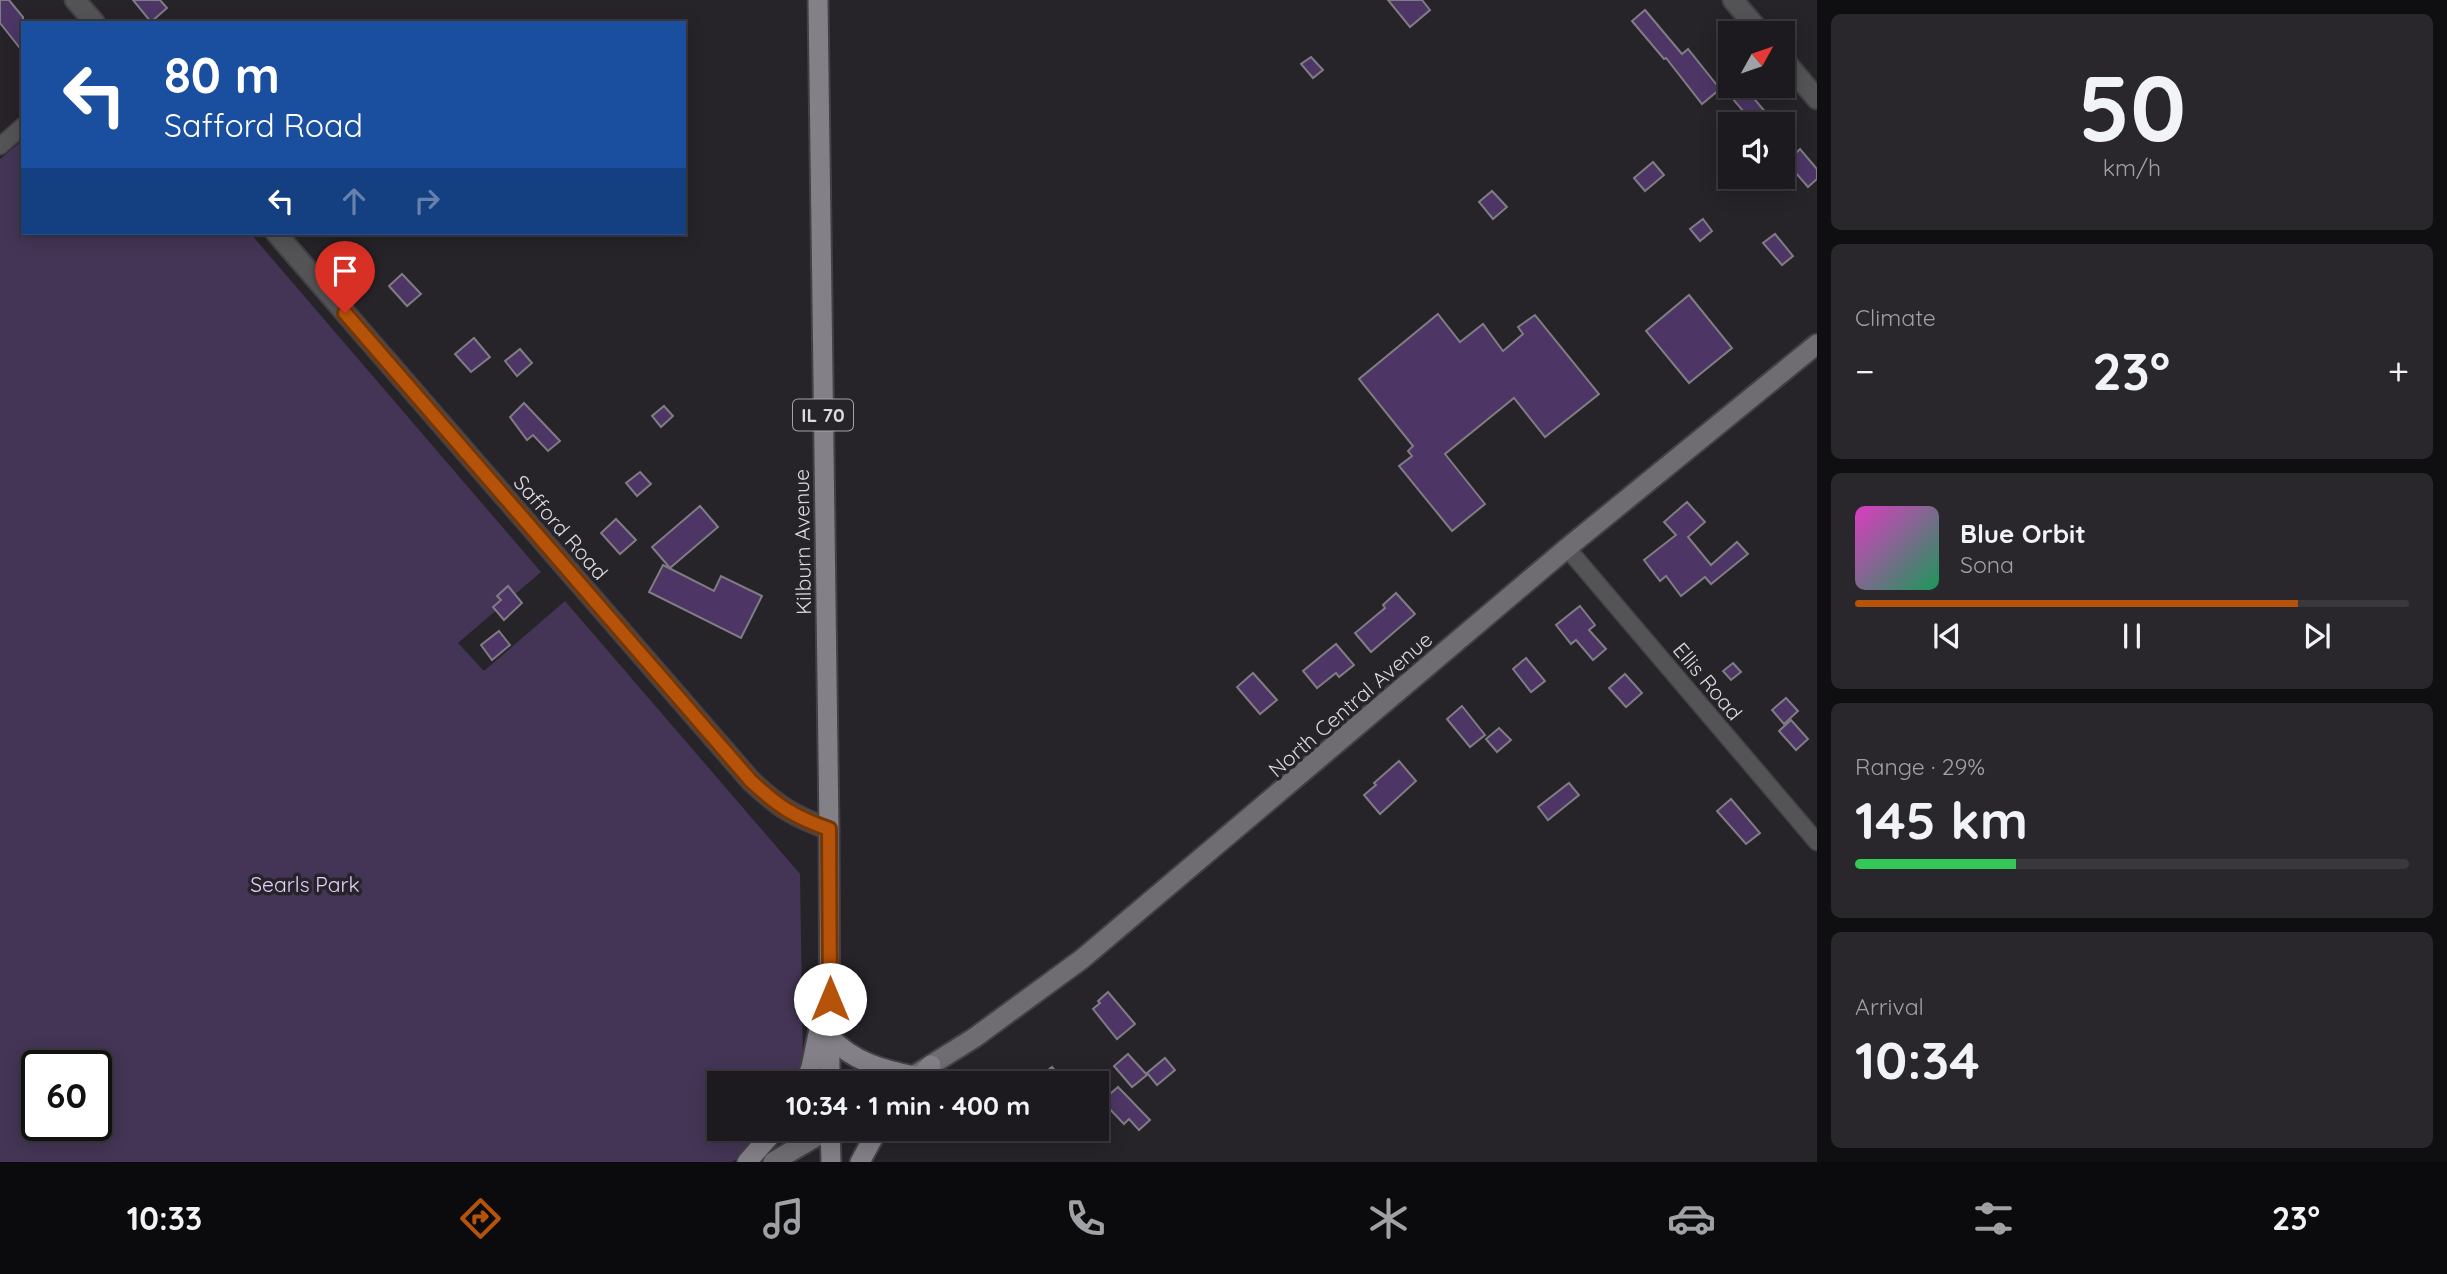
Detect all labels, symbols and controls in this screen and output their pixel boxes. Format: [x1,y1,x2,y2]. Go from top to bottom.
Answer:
north arrow [1718,21,1796,98]
map controls [1718,21,1795,189]
text: 80 m [164,44,280,105]
icon: left [49,49,140,140]
text: 50 [2078,50,2186,164]
text: Safford Road [164,105,363,145]
button: sound [1718,112,1795,189]
text: km/h [2103,153,2161,182]
icon: left [262,182,300,220]
icon: ahead [335,182,373,220]
icon: right [408,182,446,220]
pin [315,241,375,313]
icon: arrive [326,252,364,290]
text: Climate [1855,303,1936,332]
text: 23° [2092,338,2170,403]
text: − [1855,347,1875,395]
text: + [2388,347,2409,395]
road number: IL 70 [793,400,853,430]
street label: Safford Road [508,469,614,585]
street label: Kilburn Avenue [788,469,816,615]
text: Blue Orbit [1960,517,2086,550]
text: Sona [1960,550,2014,579]
icon: previous [1928,617,1966,655]
icon: pause [2113,617,2151,655]
icon: next [2298,617,2336,655]
street label: North Central Avenue [1263,626,1437,782]
street label: Ellis Road [1668,637,1748,725]
text: Range · 29% [1855,752,1985,781]
text: 145 km [1855,787,2028,852]
park label: Searls Park [250,871,360,897]
position arrow [793,962,867,1036]
text: Arrival [1855,992,1924,1021]
text: 10:34 [1855,1027,1980,1092]
speed limit sign: 60 [21,1050,112,1141]
text: 10:34 · 1 min · 400 m [786,1089,1030,1122]
icon: directions [456,1194,505,1243]
icon: music [759,1194,808,1243]
icon: phone [1061,1194,1110,1243]
icon: climate [1364,1194,1413,1243]
icon: car [1667,1194,1716,1243]
icon: filters [1969,1194,2018,1243]
text: 10:33 [127,1198,202,1238]
text: 23° [2272,1198,2320,1238]

